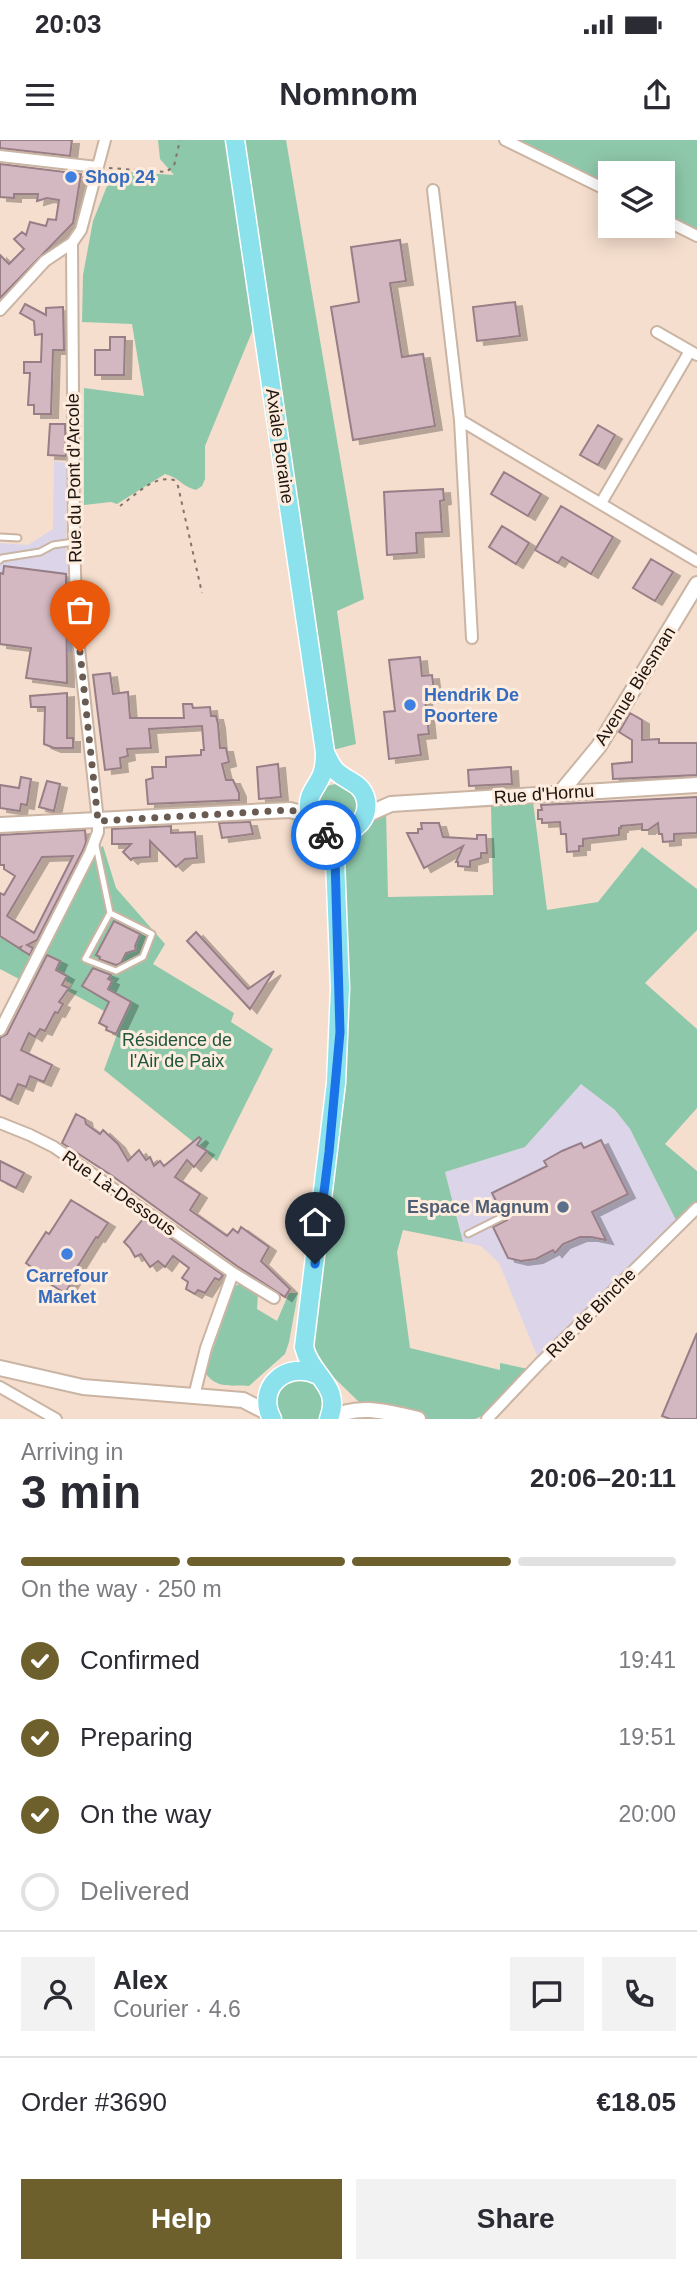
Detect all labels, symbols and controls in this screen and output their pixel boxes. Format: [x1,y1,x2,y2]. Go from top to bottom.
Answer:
text: 20:03 [35,9,102,39]
icon: menu [21,76,59,114]
text: Nomnom [279,76,418,112]
icon: share [638,76,676,114]
map controls [598,161,675,238]
button: layers [598,161,675,238]
place label: Shop 24 [85,167,155,187]
marker: Shop 24 [63,169,79,185]
street label: Axiale Boraine [262,387,298,505]
street label: Rue du Pont d'Arcole [63,393,85,563]
pin [50,580,110,652]
icon: bag [61,591,99,629]
street label: Avenue Biesman [591,623,679,749]
place label: Hendrik De Poortere [424,685,519,726]
marker: Hendrik De Poortere [402,697,418,713]
street label: Rue d'Hornu [493,781,595,807]
courier [291,800,361,870]
icon: bike [307,816,345,854]
park label: Résidence de l'Air de Paix [122,1030,232,1071]
street label: Rue Là-Dessous [58,1146,180,1240]
pin [285,1192,345,1264]
place label: Espace Magnum [407,1197,549,1217]
marker: Espace Magnum [555,1199,571,1215]
icon: home [296,1203,334,1241]
marker: Carrefour Market [59,1246,75,1262]
street label: Rue de Binche [542,1264,640,1362]
place label: Carrefour Market [26,1266,108,1307]
text: Arriving in [21,1439,123,1465]
text: 20:06–20:11 [530,1463,676,1493]
text: 3 min [21,1466,141,1518]
text: On the way · 250 m [21,1576,222,1602]
icon: check [21,1642,59,1680]
text: Confirmed [80,1645,200,1675]
text: 19:41 [618,1647,676,1673]
icon: check [21,1719,59,1757]
text: Preparing [80,1722,193,1752]
text: 19:51 [618,1724,676,1750]
icon: check [21,1796,59,1834]
text: On the way [80,1799,212,1829]
text: 20:00 [618,1801,676,1827]
text: Delivered [80,1876,190,1906]
button: person [21,1957,95,2031]
button: chat [510,1957,584,2031]
button: phone [602,1957,676,2031]
text: Alex [113,1965,168,1995]
text: Courier · 4.6 [113,1996,241,2022]
text: Order #3690 [21,2087,167,2117]
text: €18.05 [596,2087,676,2117]
button: Help [21,2179,342,2259]
button: Share [356,2179,676,2259]

